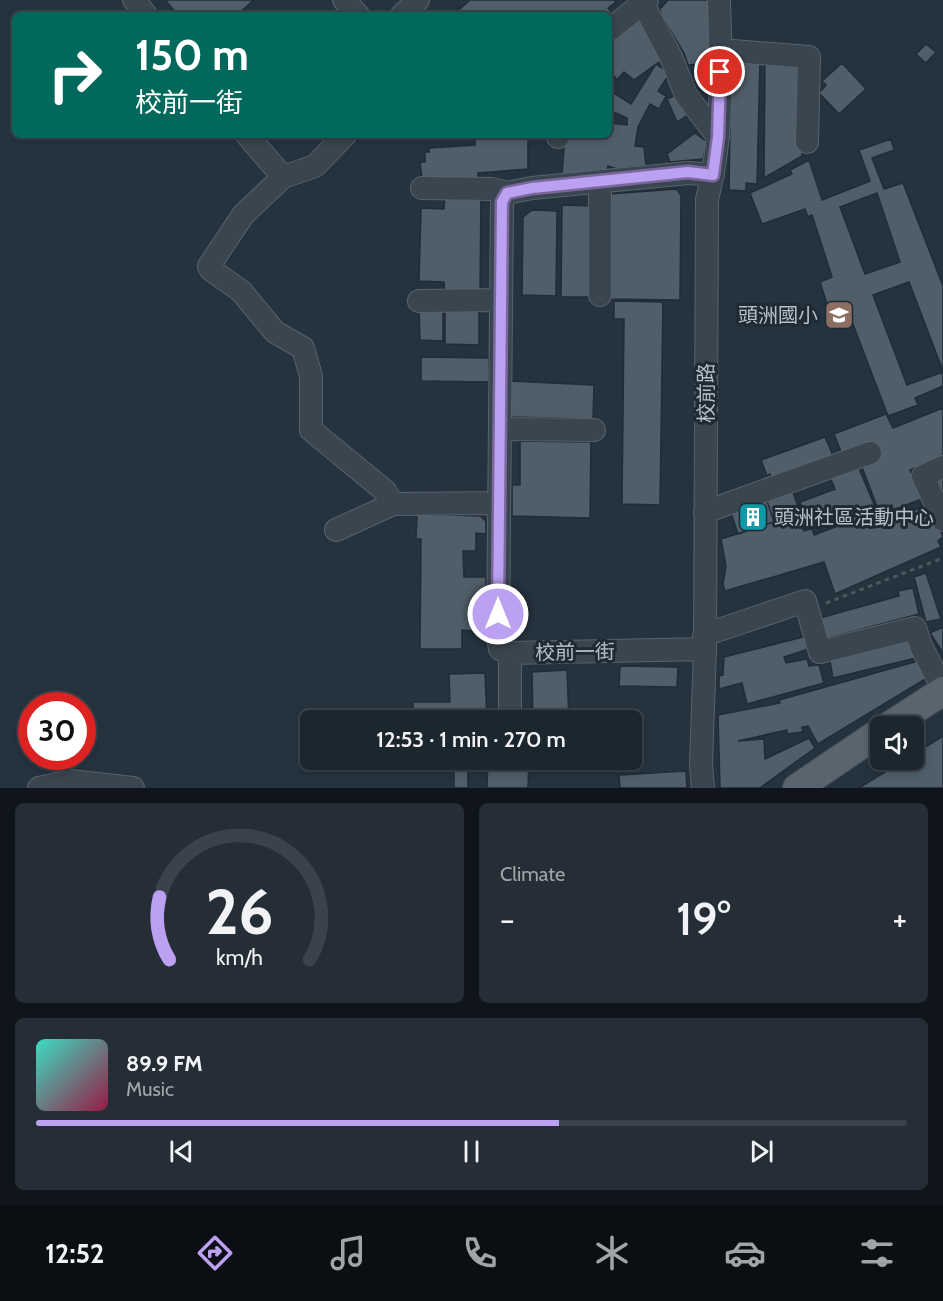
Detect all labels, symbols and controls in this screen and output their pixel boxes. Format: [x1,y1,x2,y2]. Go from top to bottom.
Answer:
text: 150 m [135,29,249,81]
icon: right [36,36,114,114]
pin [694,46,745,97]
icon: arrive [703,55,736,88]
text: 校前一街 [135,86,243,119]
school or university icon: 頭洲國小 [823,299,855,331]
place label: 頭洲國小 [738,303,818,327]
street label: 校前路 [694,363,718,423]
building icon: 頭洲社區活動中心 [737,501,769,533]
place label: 頭洲社區活動中心 [774,505,934,529]
position arrow [466,582,530,646]
street label: 校前一街 [535,639,615,665]
speed limit sign: 30 [18,692,96,770]
map controls [870,716,924,770]
button: sound [870,716,924,770]
text: 12:53 · 1 min · 270 m [376,726,566,753]
text: Climate [500,862,565,886]
text: 26 [205,874,274,950]
text: 19° [676,892,731,946]
text: − [500,899,515,939]
text: + [892,899,907,939]
text: km/h [216,944,263,970]
text: 89.9 FM [126,1050,203,1077]
text: Music [126,1077,174,1101]
icon: previous [165,1135,198,1168]
icon: pause [455,1135,488,1168]
icon: next [745,1135,778,1168]
icon: directions [194,1232,236,1274]
icon: music [327,1232,369,1274]
icon: phone [459,1232,501,1274]
icon: climate [591,1232,633,1274]
icon: car [724,1232,766,1274]
icon: filters [856,1232,898,1274]
text: 12:52 [45,1237,104,1270]

